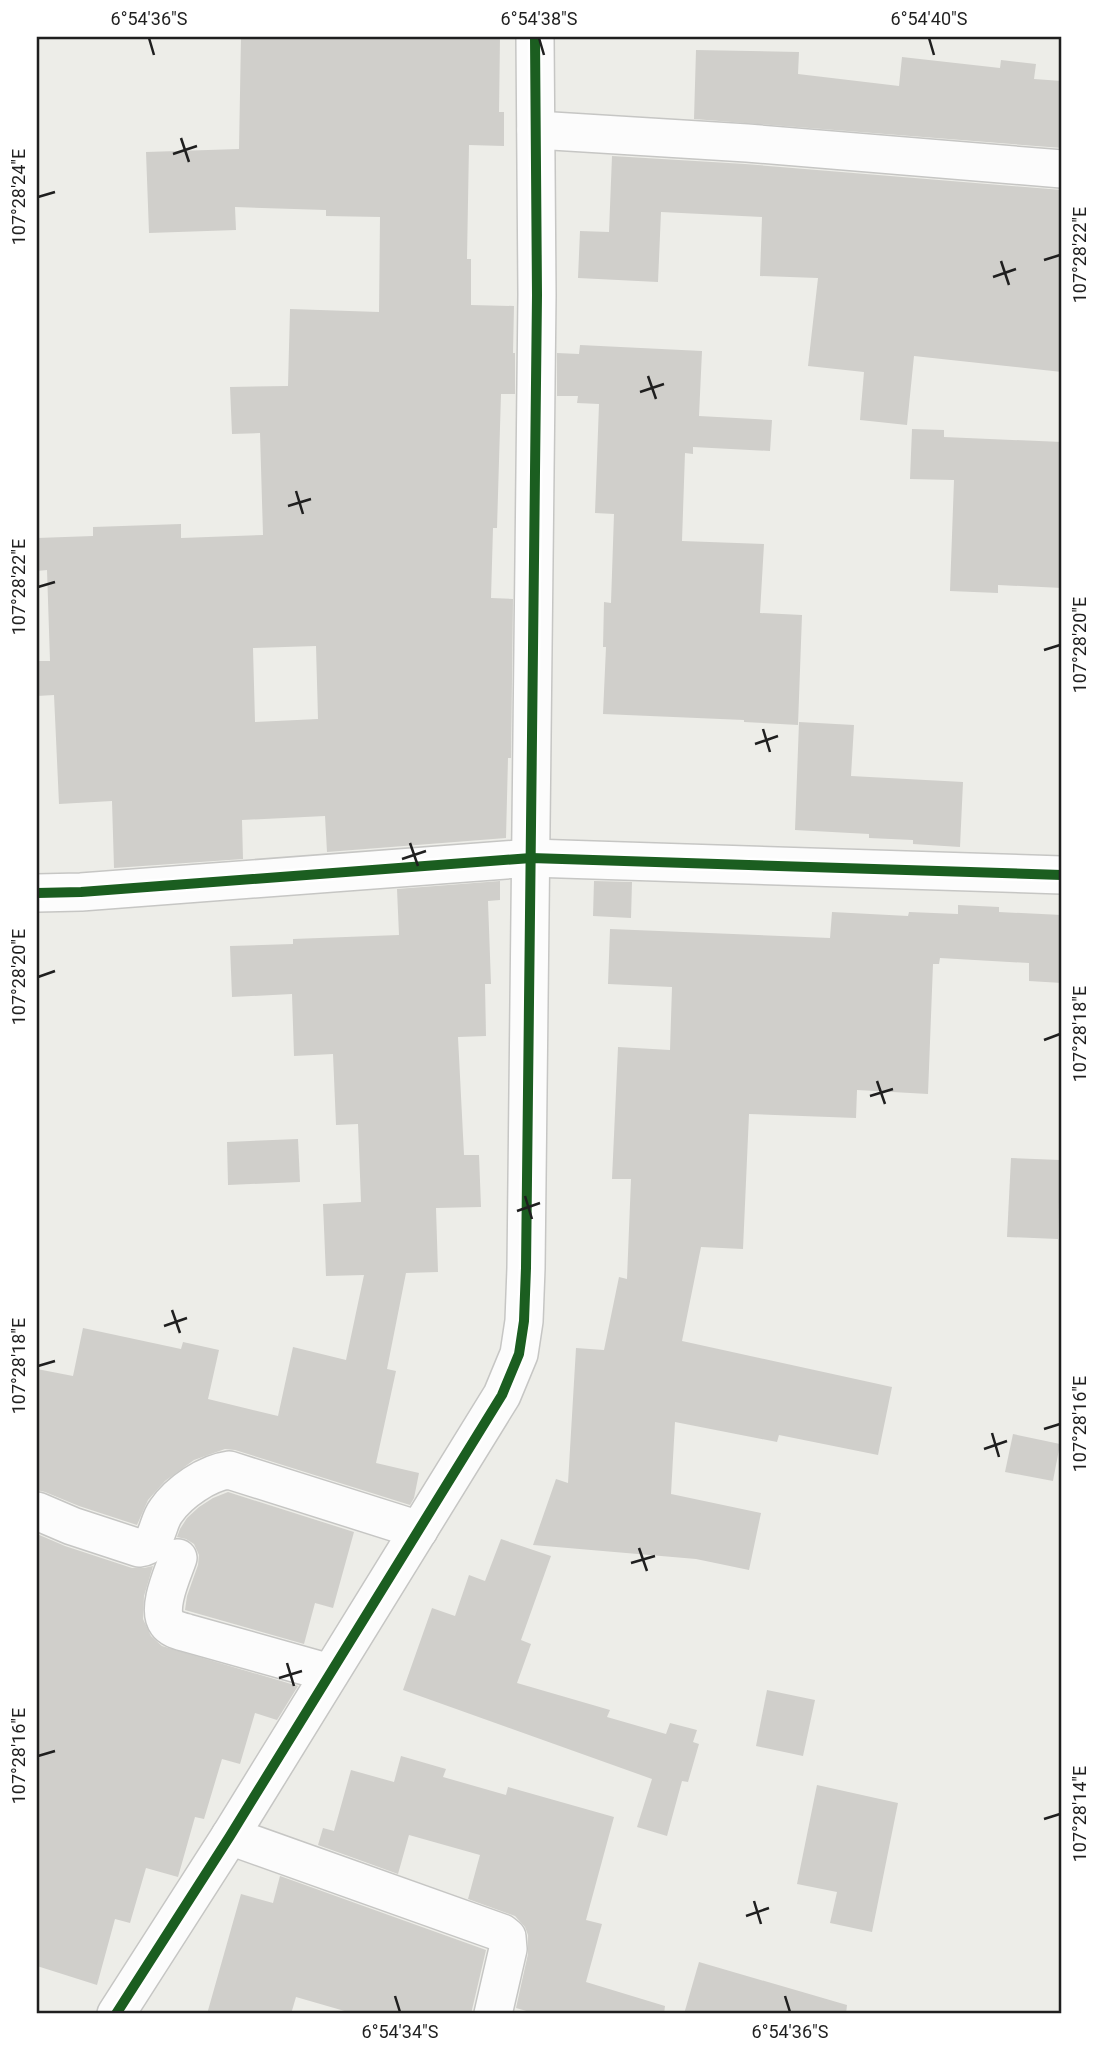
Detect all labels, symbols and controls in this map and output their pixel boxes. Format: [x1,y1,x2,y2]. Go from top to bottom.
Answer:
text: 6°54'36"S [111,8,188,29]
text: 6°54'38"S [501,8,578,29]
text: 6°54'40"S [891,8,968,29]
text: 107°28'24"E [8,149,29,245]
text: 107°28'22"E [1069,207,1090,303]
text: 107°28'22"E [8,539,29,635]
text: 107°28'20"E [1069,597,1090,693]
text: 107°28'20"E [8,929,29,1025]
text: 107°28'18"E [1069,986,1090,1082]
text: 107°28'18"E [8,1318,29,1414]
text: 107°28'16"E [1069,1376,1090,1472]
text: 107°28'16"E [8,1708,29,1804]
text: 107°28'14"E [1069,1766,1090,1862]
text: 6°54'34"S [362,2021,439,2042]
text: 6°54'36"S [752,2021,829,2042]

